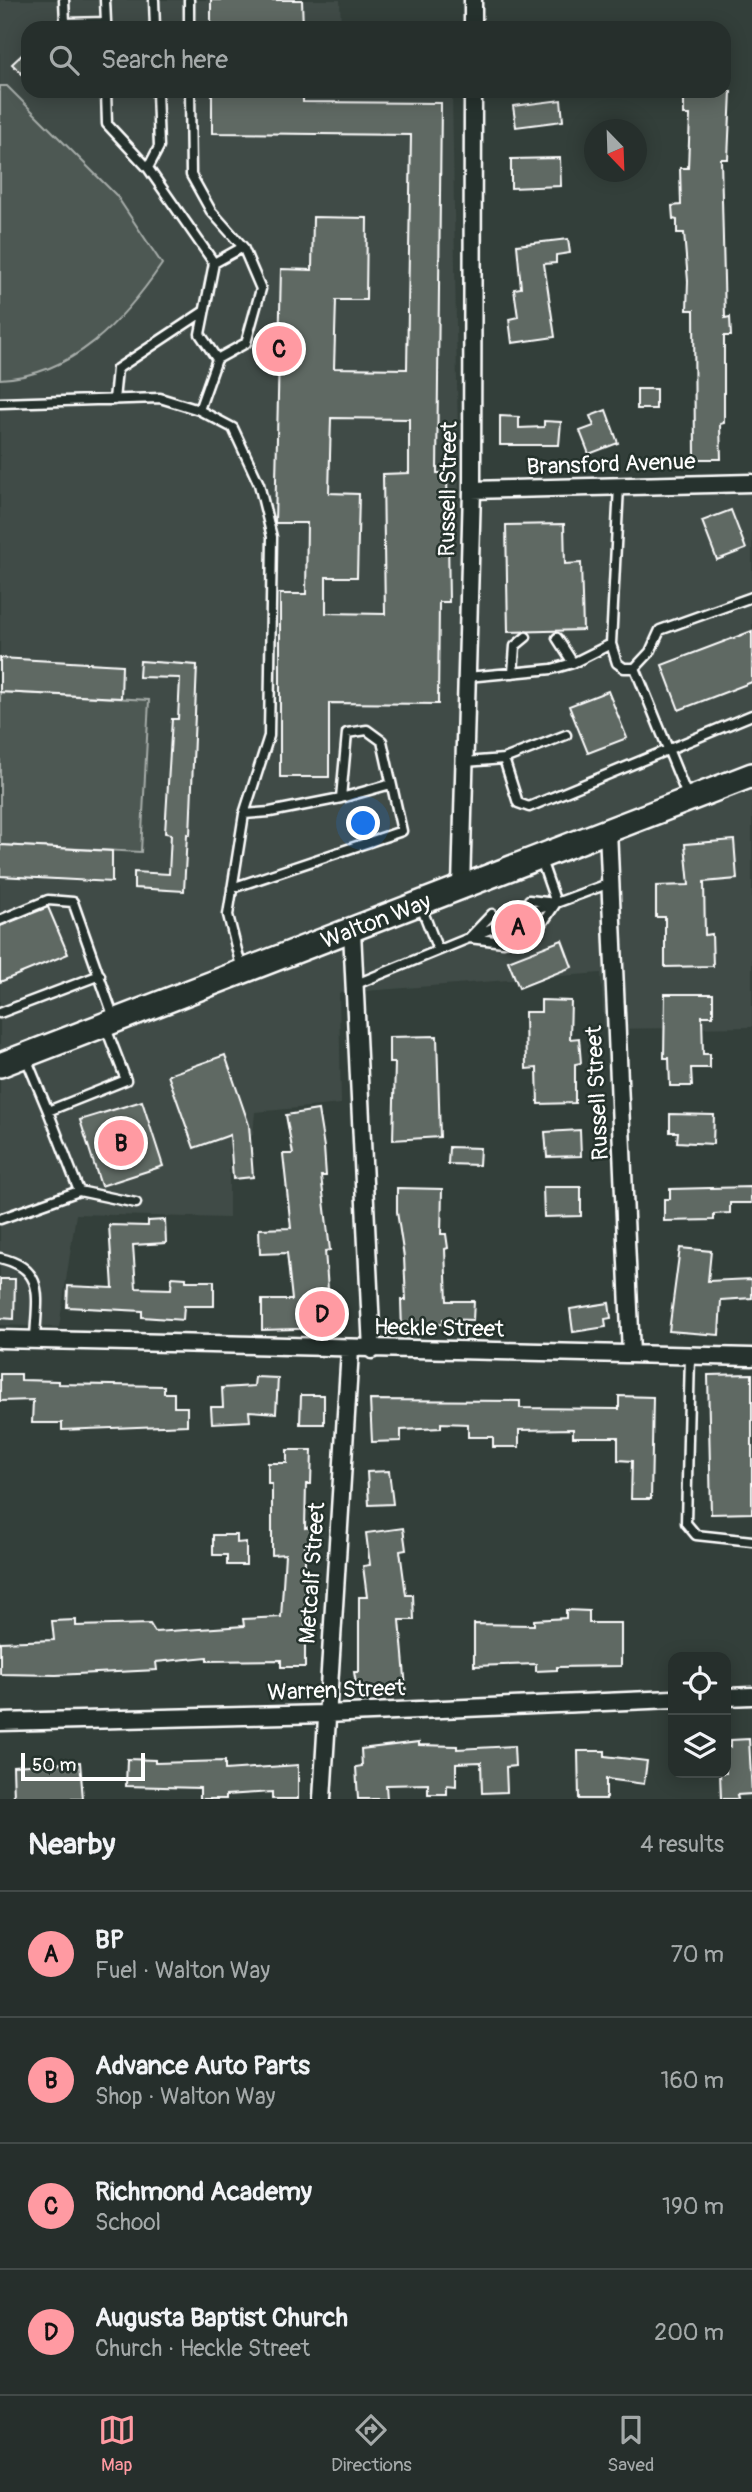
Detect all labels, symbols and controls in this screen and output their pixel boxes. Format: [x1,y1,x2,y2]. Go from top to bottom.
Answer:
search box [21,21,731,98]
icon: search [45,41,83,79]
text: Search here [101,44,228,76]
north arrow [584,119,647,182]
pin: C [256,323,302,375]
street label: Russell Street [432,420,464,557]
street label: Bransford Avenue [526,447,697,481]
your location [346,806,380,840]
street label: Walton Way [317,887,435,955]
pin: A [495,901,541,953]
street label: Russell Street [579,1024,615,1161]
pin: B [98,1117,144,1169]
pin: D [299,1288,345,1340]
street label: Heckle Street [374,1312,505,1344]
street label: Metcalf Street [293,1501,331,1645]
map controls [668,1652,731,1778]
button: locate [668,1652,731,1715]
street label: Warren Street [267,1673,406,1707]
button: layers [668,1715,731,1778]
scale bar [21,1750,145,1782]
text: 50 m [32,1753,76,1777]
text: Nearby [28,1826,115,1863]
text: 4 results [640,1830,724,1859]
text: BP [95,1924,124,1956]
text: A [44,1940,58,1969]
text: 70 m [671,1940,724,1969]
text: Fuel · Walton Way [95,1956,270,1985]
text: Advance Auto Parts [95,2050,310,2082]
text: B [44,2066,58,2095]
text: 160 m [660,2066,724,2095]
text: Shop · Walton Way [95,2082,275,2111]
text: Richmond Academy [95,2176,312,2208]
text: C [44,2192,58,2221]
text: 190 m [662,2192,724,2221]
text: School [95,2208,161,2237]
text: Augusta Baptist Church [95,2302,348,2334]
text: D [44,2318,58,2347]
text: 200 m [654,2318,724,2347]
text: Church · Heckle Street [95,2334,310,2363]
tab: Map [98,2411,136,2477]
tab: Directions [331,2411,412,2477]
tab: Saved [607,2411,654,2477]

